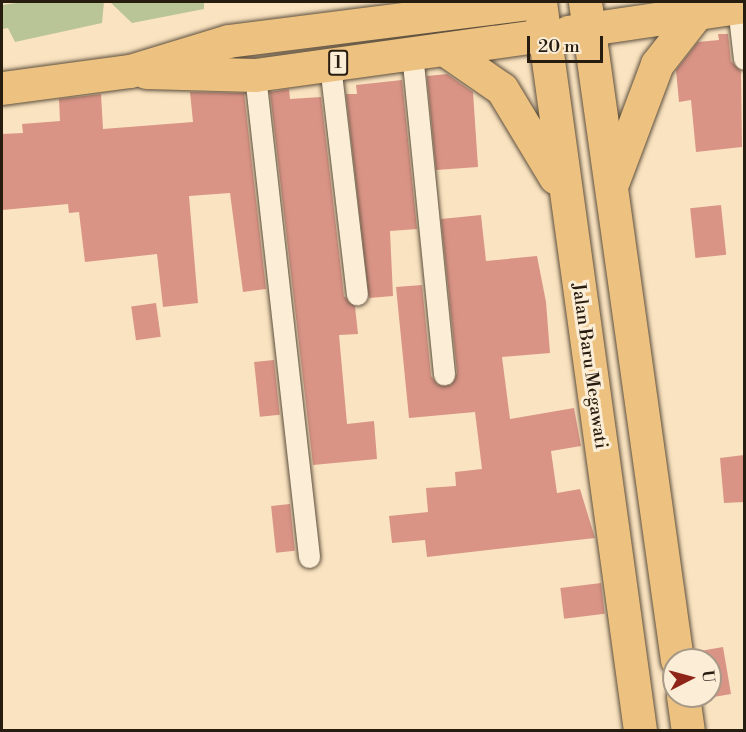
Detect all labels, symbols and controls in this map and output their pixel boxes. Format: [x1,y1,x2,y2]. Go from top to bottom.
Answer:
scale bar [530,24,606,62]
text: 20 m [538,35,580,58]
road number: 1 [328,50,348,76]
street label: Jalan Baru Megawati [567,282,611,450]
north arrow [662,648,722,708]
text: U [697,669,719,684]

